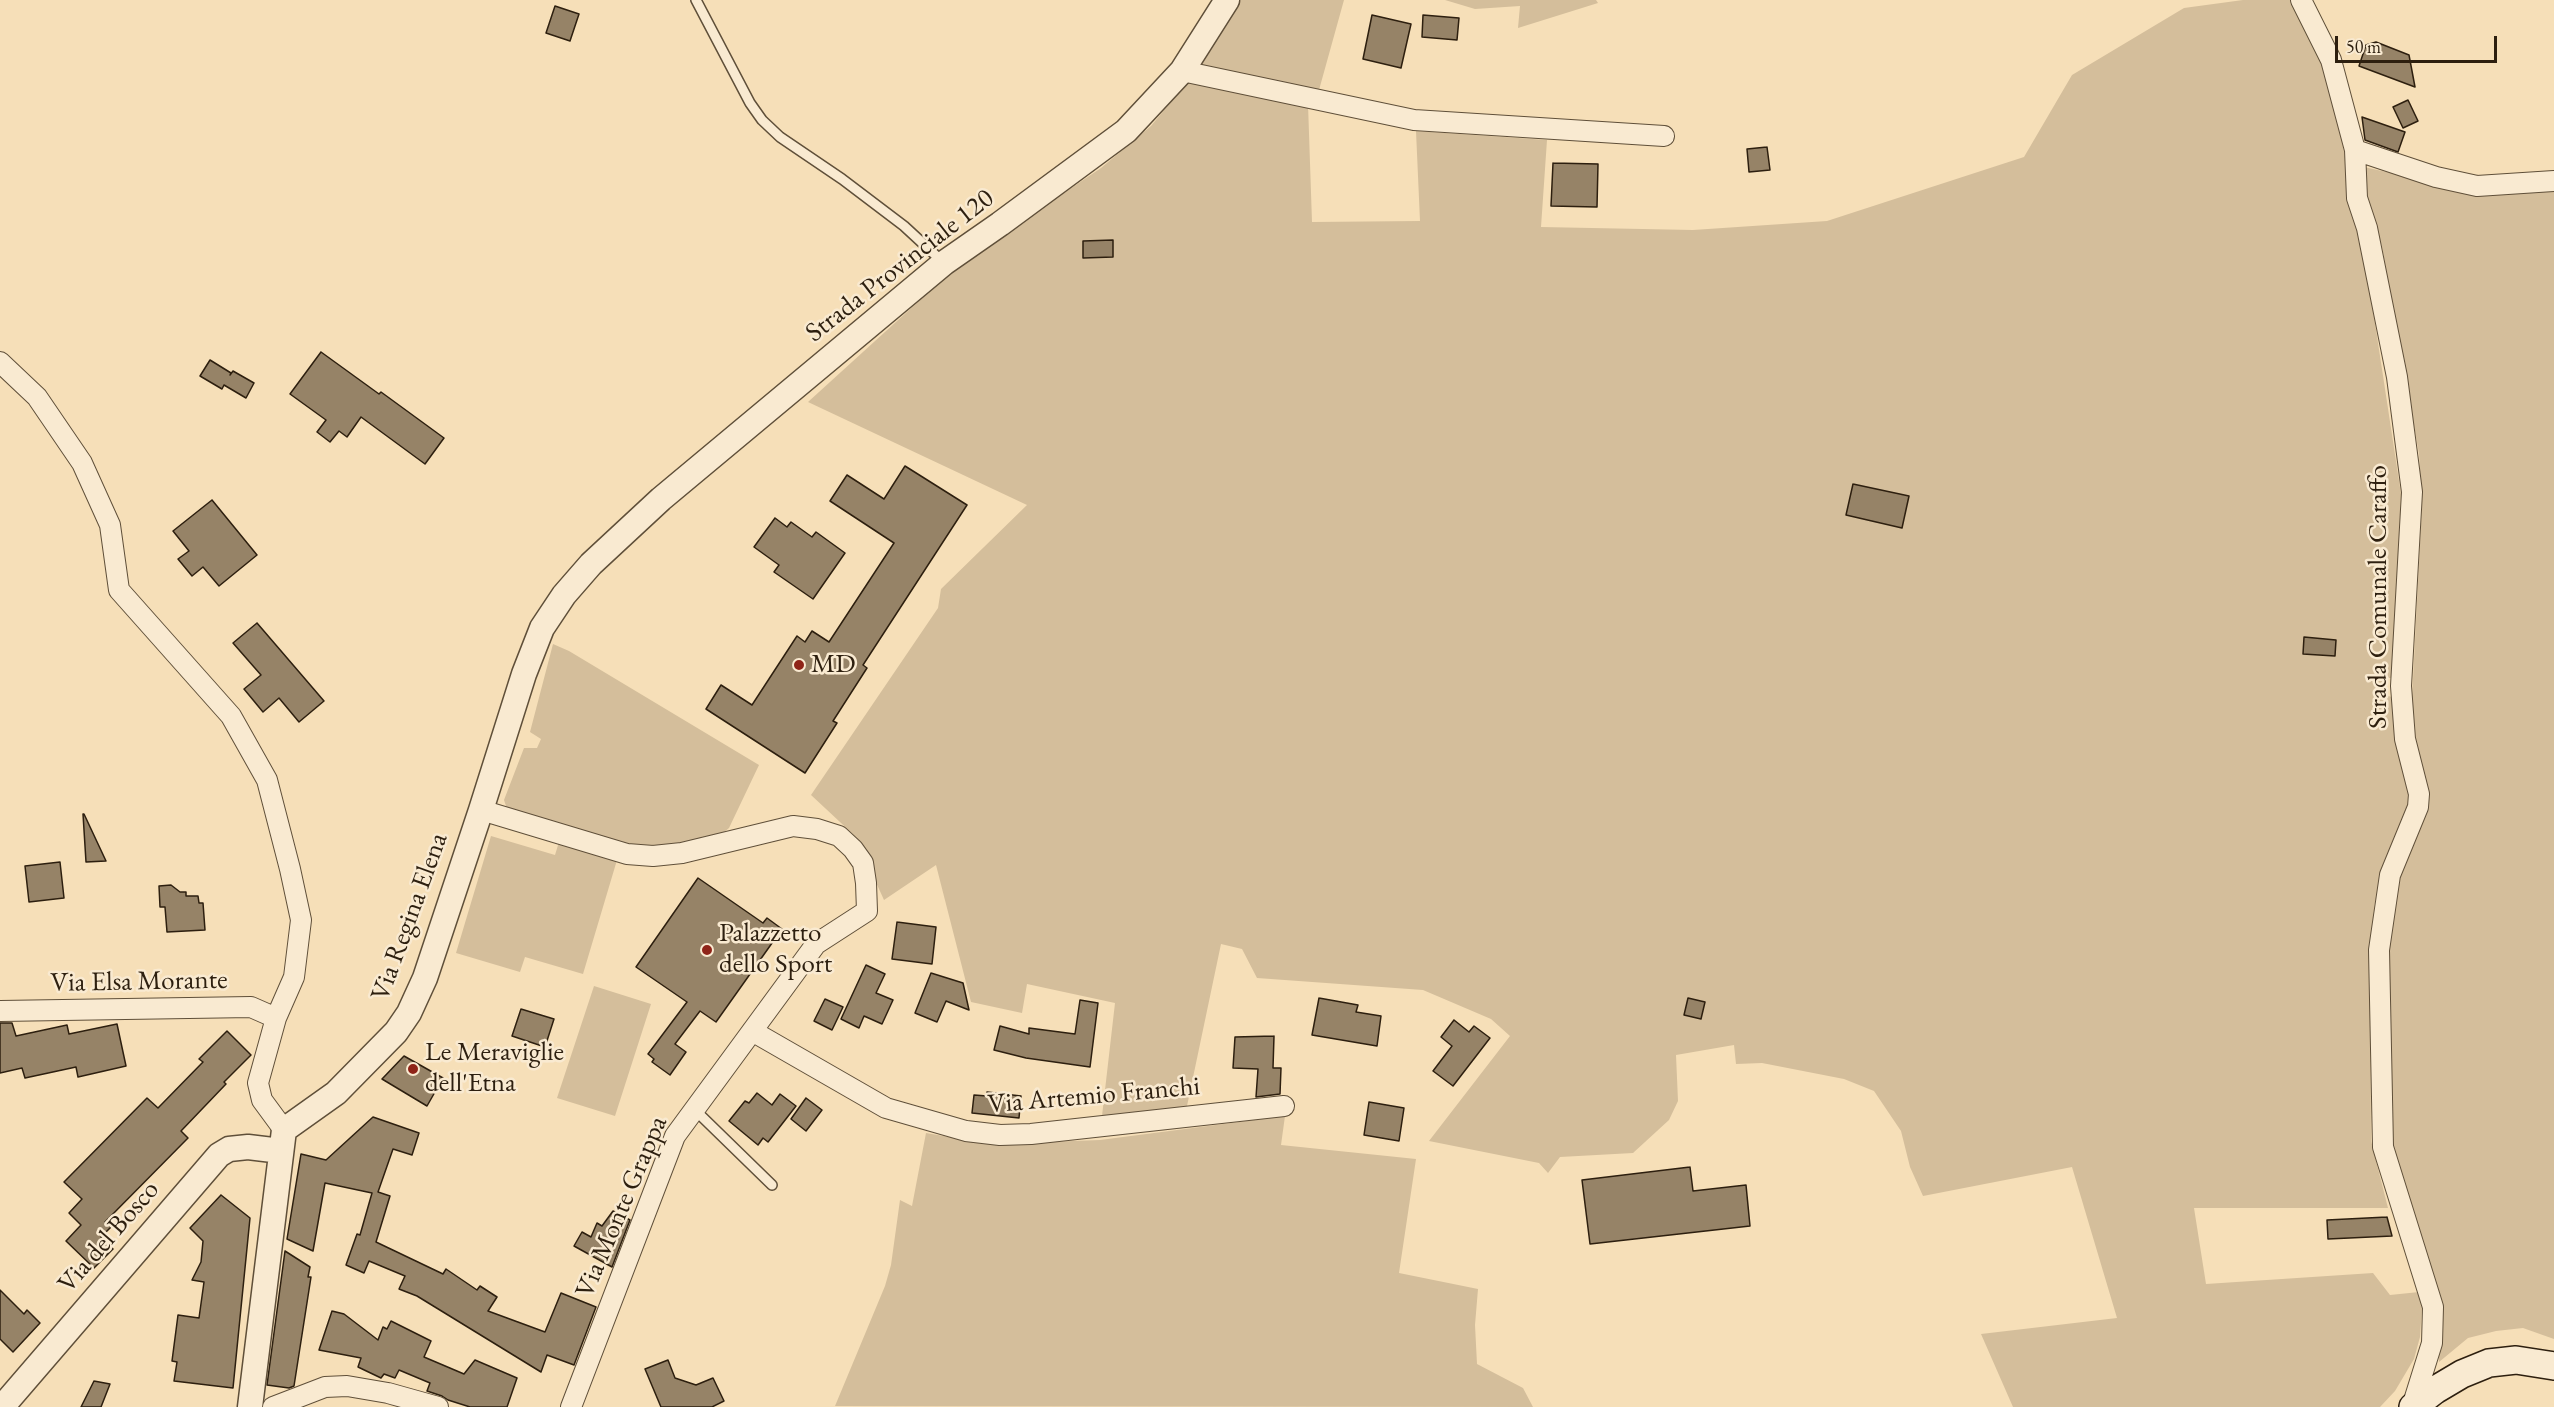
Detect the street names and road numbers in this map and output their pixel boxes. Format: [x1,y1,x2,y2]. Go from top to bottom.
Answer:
street label: Strada Provinciale 120 [799,182,1001,350]
street label: Strada Comunale Caraffo [2363,465,2395,729]
street label: Via Regina Elena [365,829,455,1005]
street label: Via Elsa Morante [50,964,228,1000]
street label: Via Artemio Franchi [987,1071,1201,1121]
street label: Via Monte Grappa [569,1111,675,1303]
street label: Via del Bosco [51,1174,167,1300]

